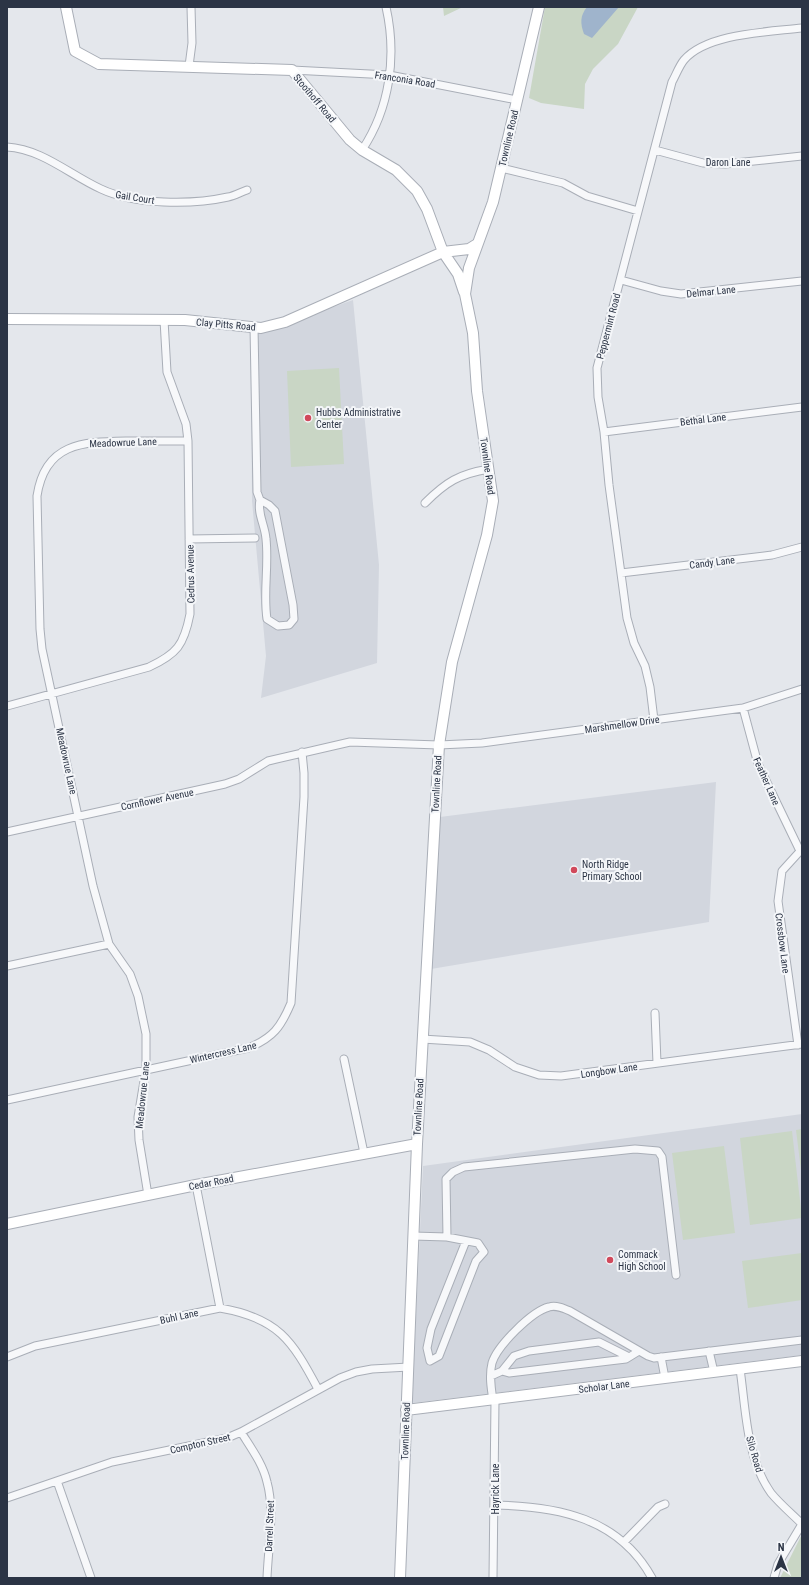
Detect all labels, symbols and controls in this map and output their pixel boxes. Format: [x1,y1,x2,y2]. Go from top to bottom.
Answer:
street label: Franconia Road [374,69,436,90]
street label: Stoothoff Road [291,72,338,125]
street label: Townline Road [497,109,520,167]
street label: Daron Lane [706,157,751,168]
street label: Gail Court [115,189,155,206]
street label: Delmar Lane [686,283,737,300]
street label: Peppermint Road [594,292,623,360]
street label: Clay Pitts Road [196,316,256,333]
place label: Hubbs Administrative Center [316,407,401,430]
street label: Bethal Lane [679,411,727,428]
marker: Hubbs Administrative Center [303,413,313,423]
street label: Meadowrue Lane [89,436,157,449]
street label: Townline Road [478,437,497,495]
street label: Cedrus Avenue [184,544,197,604]
street label: Candy Lane [689,554,736,571]
street label: Marshmellow Drive [584,714,660,735]
street label: Meadowrue Lane [54,727,79,796]
street label: Townline Road [430,755,444,813]
street label: Feather Lane [751,756,782,807]
street label: Cornflower Avenue [120,786,195,813]
place label: North Ridge Primary School [582,859,642,882]
marker: North Ridge Primary School [569,865,579,875]
street label: Crossbow Lane [773,912,792,974]
street label: Wintercress Lane [189,1039,258,1066]
street label: Meadowrue Lane [134,1061,152,1129]
street label: Longbow Lane [580,1061,639,1080]
street label: Townline Road [412,1078,426,1136]
street label: Cedar Road [188,1173,235,1192]
place label: Commack High School [618,1249,666,1272]
marker: Commack High School [605,1255,615,1265]
street label: Buhl Lane [159,1307,200,1326]
street label: Scholar Lane [578,1378,630,1395]
street label: Townline Road [399,1402,412,1460]
street label: Compton Street [169,1431,231,1456]
street label: Silo Road [744,1435,765,1474]
street label: Hayrick Lane [490,1463,501,1514]
street label: Darrell Street [263,1500,276,1552]
north arrow [761,1537,801,1577]
text: N [778,1541,785,1554]

